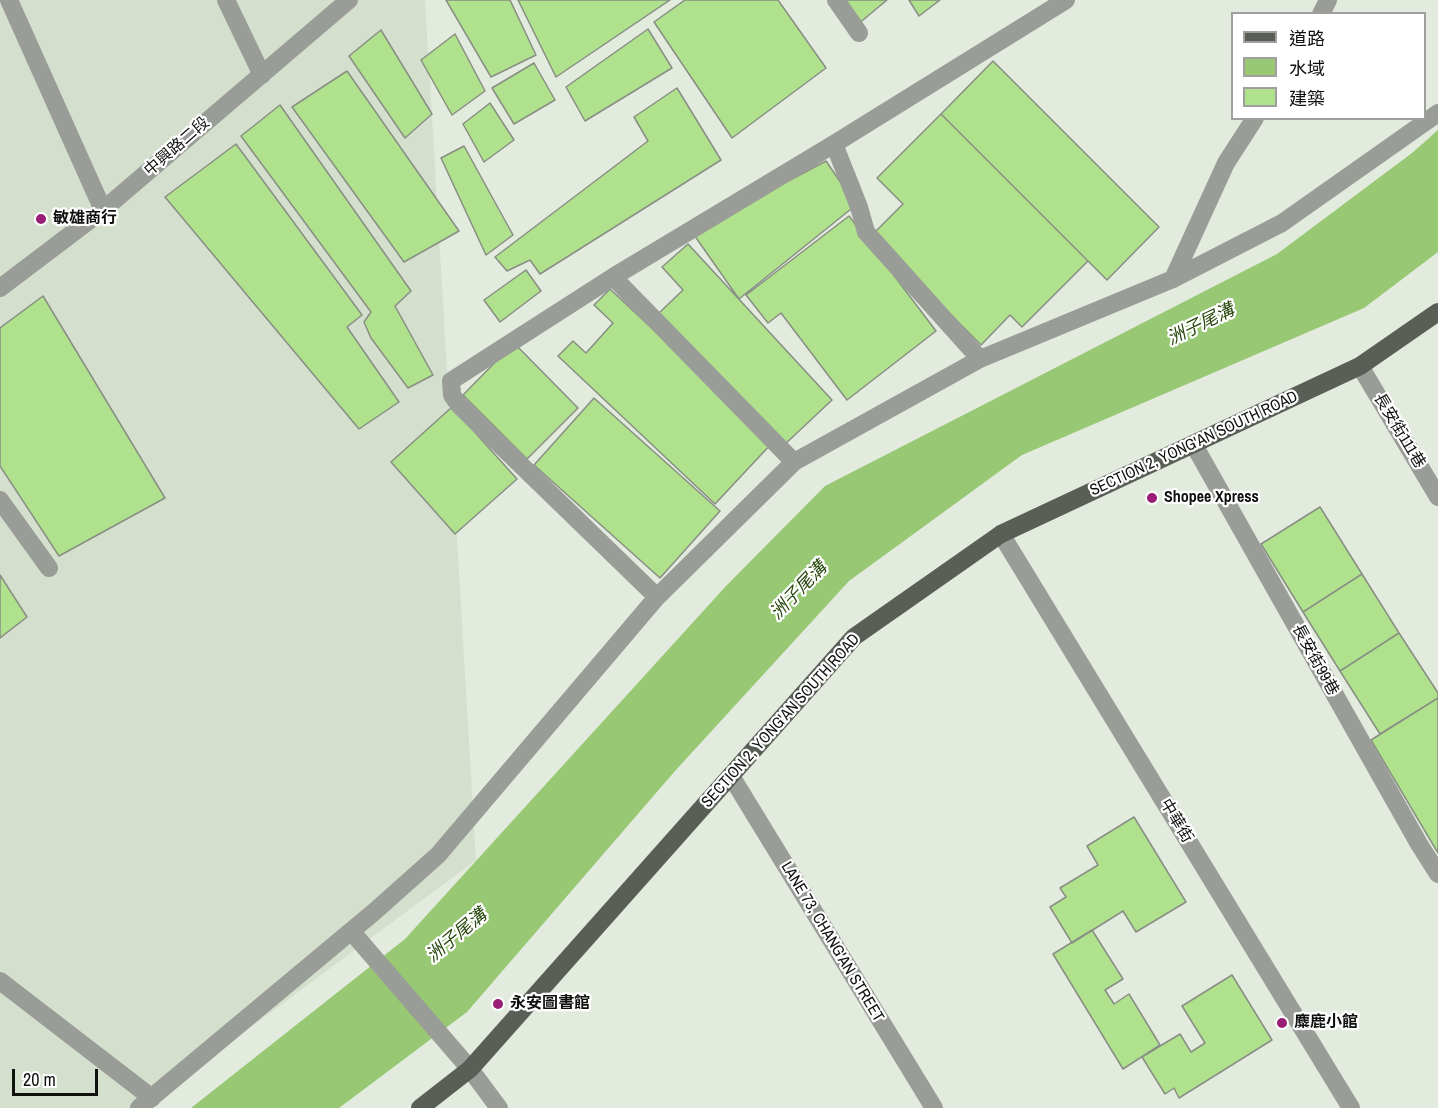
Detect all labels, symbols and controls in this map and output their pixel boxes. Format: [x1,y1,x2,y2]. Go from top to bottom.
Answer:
legend [1231,12,1426,120]
text: 道路 [1289,26,1325,51]
text: 水域 [1289,56,1325,81]
text: 建築 [1289,86,1325,111]
street label: 中興路二段 [141,114,213,180]
place label: 敏雄商行 [53,209,117,229]
marker: 敏雄商行 [34,212,48,226]
water label: 洲子尾溝 [1164,300,1238,350]
street label: SECTION 2, YONG'AN SOUTH ROAD [1087,387,1301,501]
street label: 長安街111巷 [1369,390,1429,472]
place label: Shopee Xpress [1164,488,1259,508]
marker: Shopee Xpress [1145,491,1159,505]
water label: 洲子尾溝 [766,558,832,624]
street label: 長安街99巷 [1288,621,1342,699]
street label: SECTION 2, YONG'AN SOUTH ROAD [698,630,864,812]
street label: 中華街 [1155,795,1197,847]
street label: LANE 73, CHANG'AN STREET [777,858,887,1026]
water label: 洲子尾溝 [422,905,492,967]
place label: 永安圖書館 [510,994,590,1014]
marker: 永安圖書館 [491,997,505,1011]
place label: 麋鹿小館 [1294,1013,1358,1033]
marker: 麋鹿小館 [1275,1016,1289,1030]
scale bar [15,1057,100,1095]
text: 20 m [23,1067,56,1092]

